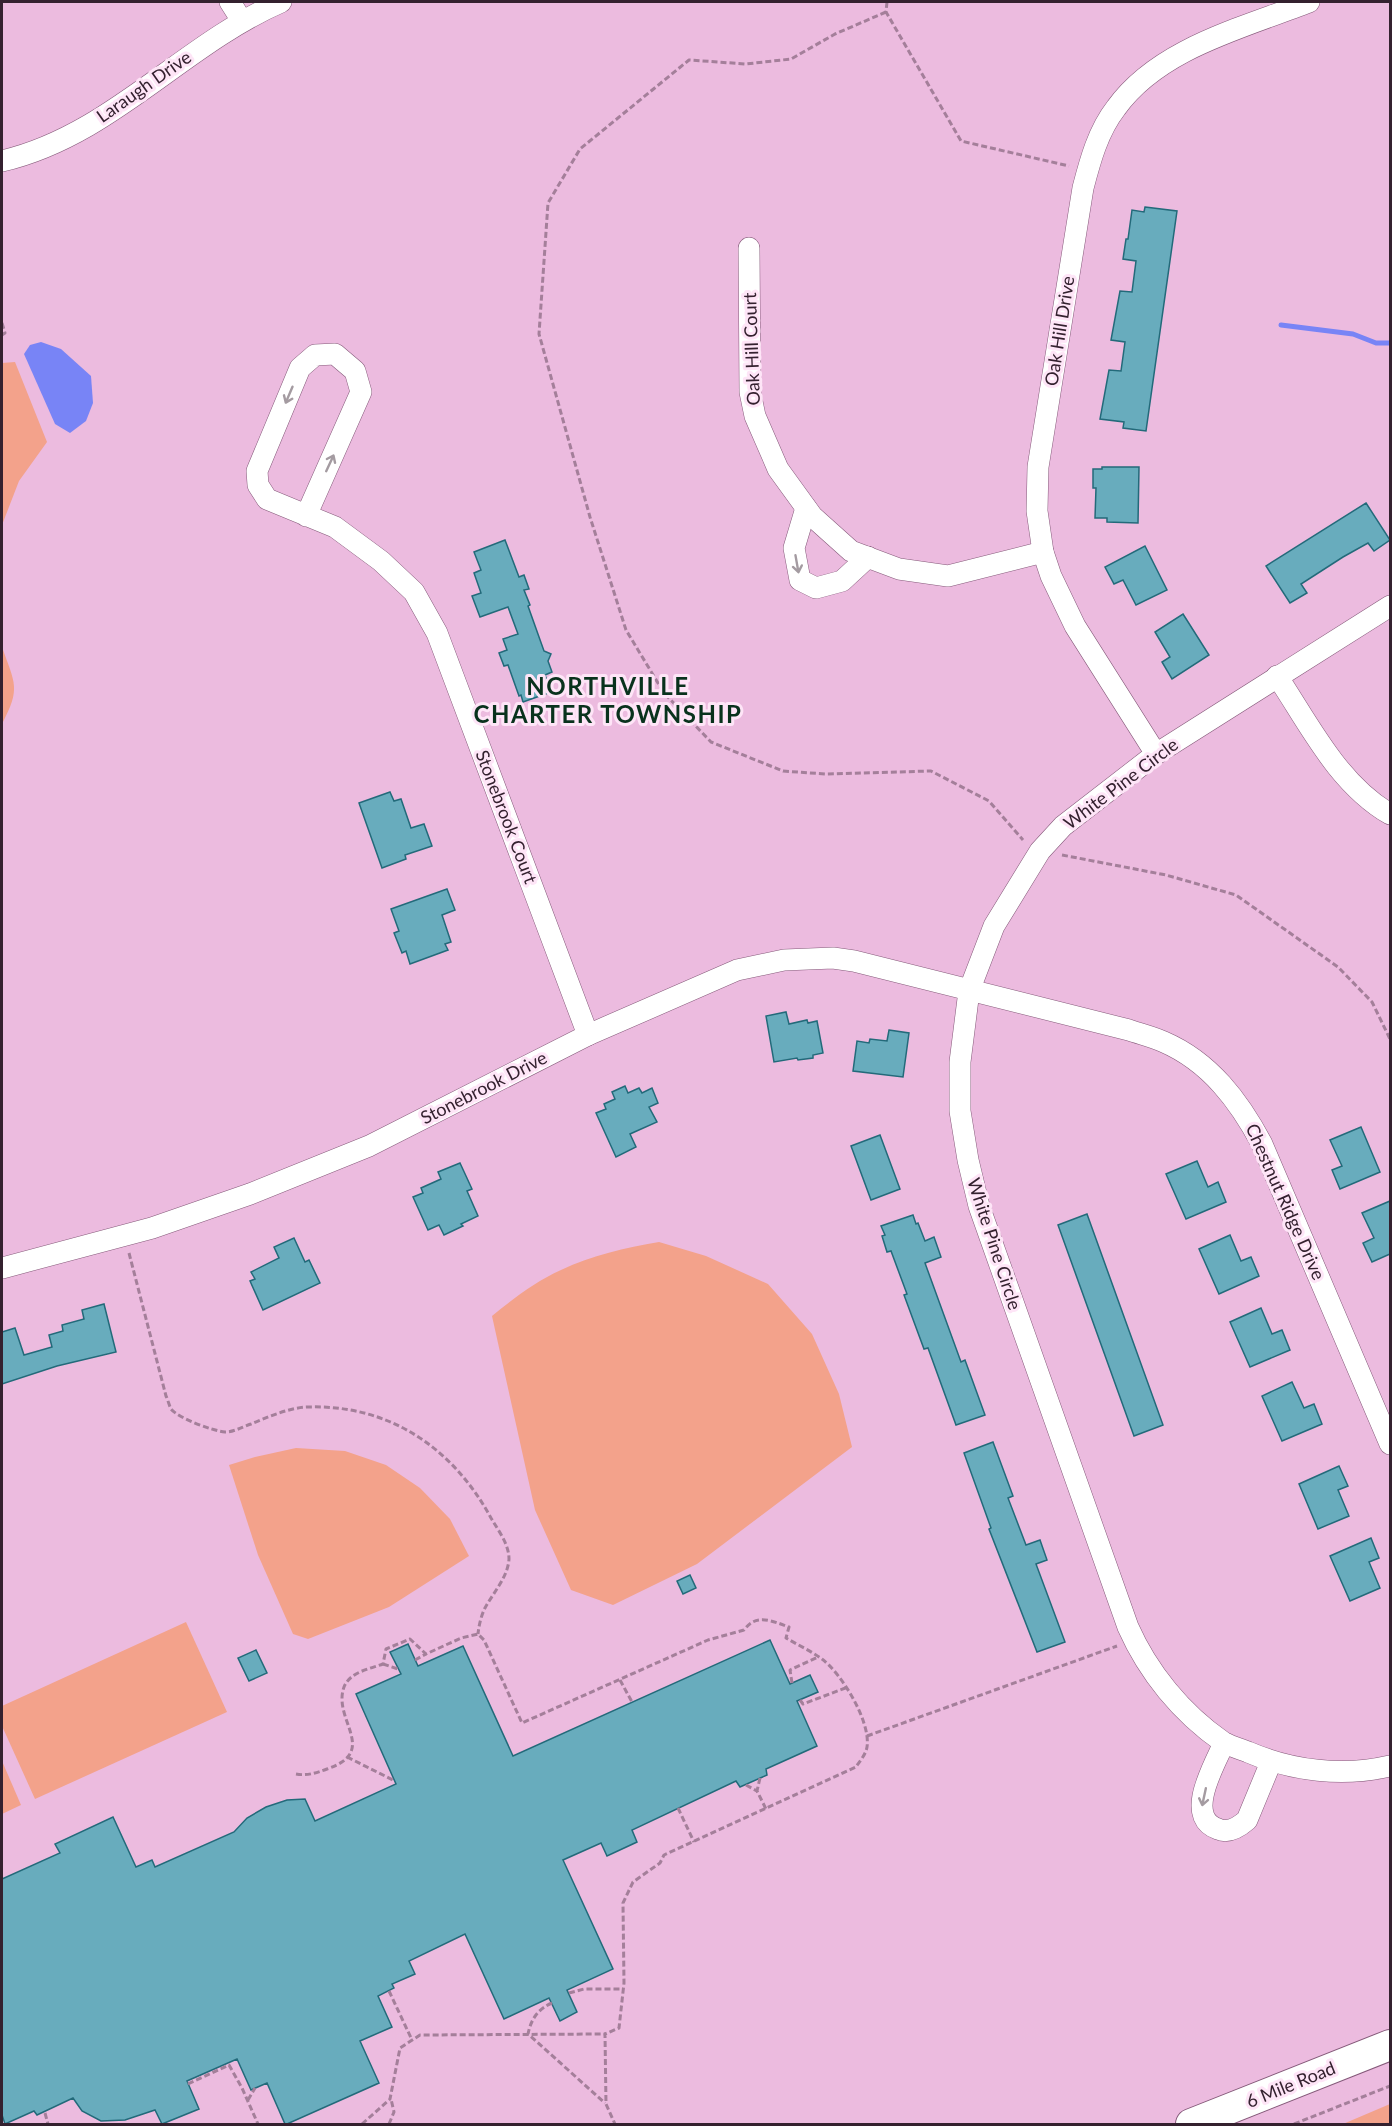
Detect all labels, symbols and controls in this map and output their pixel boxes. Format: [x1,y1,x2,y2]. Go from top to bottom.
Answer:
street label: Laraugh Drive [92,45,195,127]
street label: Oak Hill Drive [1039,274,1079,387]
street label: Oak Hill Court [738,292,764,406]
one-way arrow [283,386,294,404]
one-way arrow [324,454,336,472]
one-way arrow [792,554,803,574]
district label: NORTHVILLE CHARTER TOWNSHIP [474,671,742,728]
street label: White Pine Circle [1059,733,1182,833]
street label: Stonebrook Court [471,747,543,887]
street label: Stonebrook Drive [417,1046,550,1128]
street label: Chestnut Ridge Drive [1242,1120,1330,1283]
street label: White Pine Circle [963,1175,1027,1312]
one-way arrow [1197,1787,1209,1806]
street label: 6 Mile Road [1243,2056,1338,2112]

